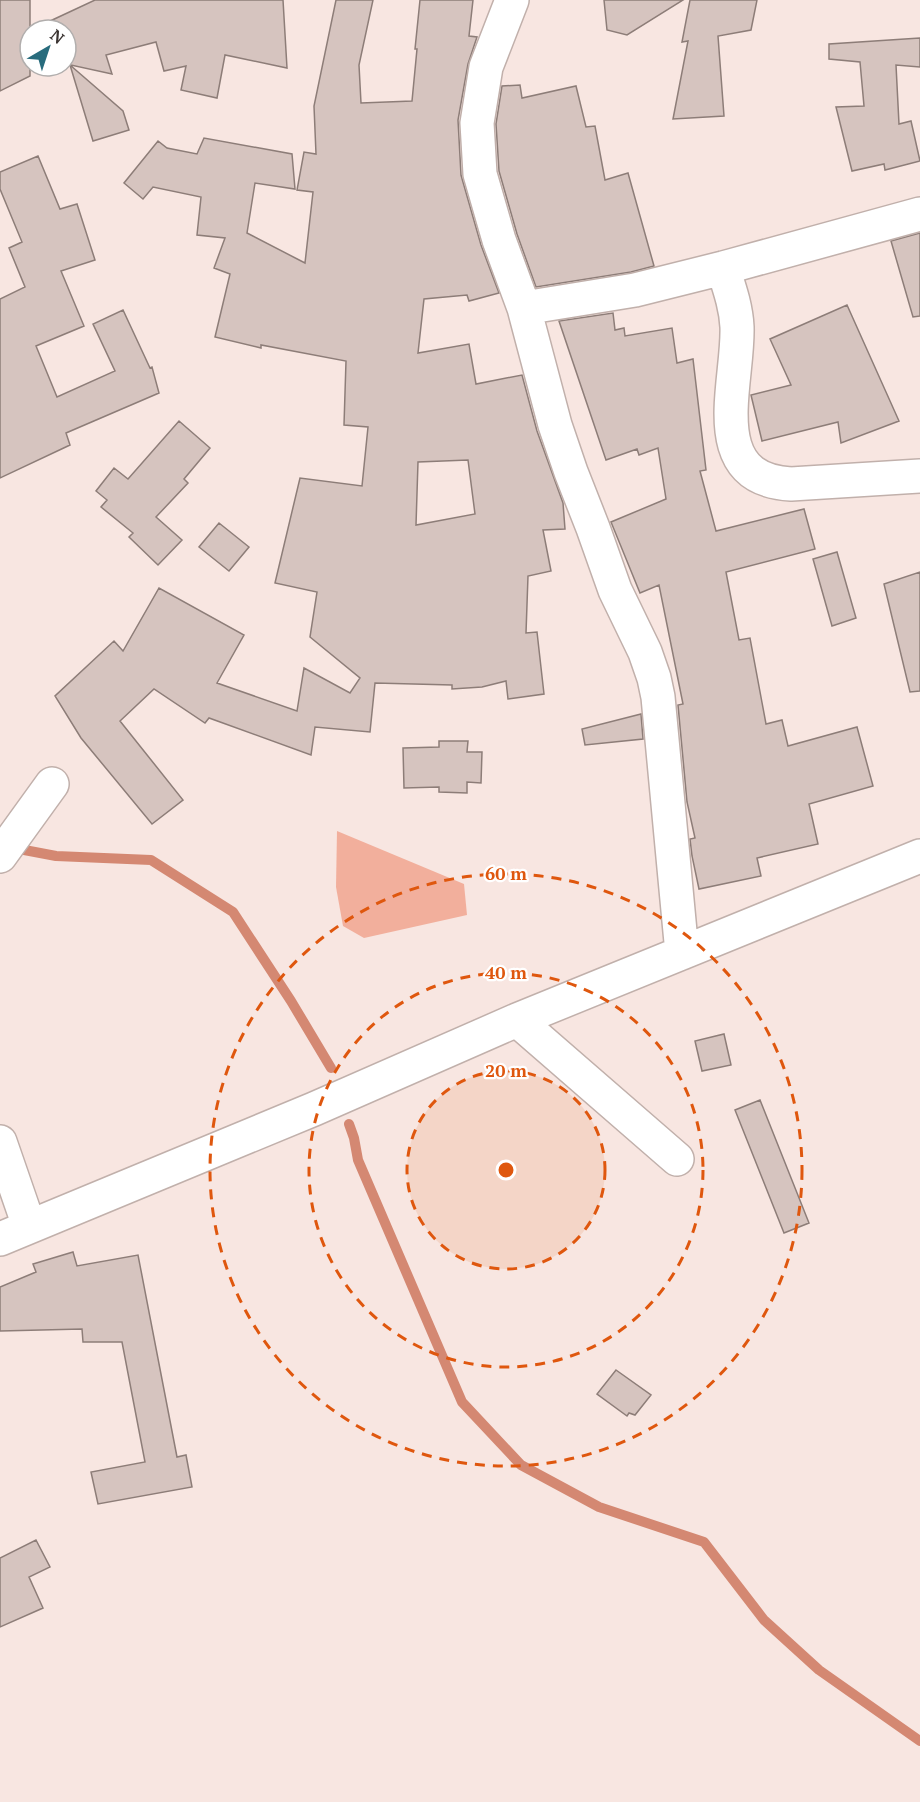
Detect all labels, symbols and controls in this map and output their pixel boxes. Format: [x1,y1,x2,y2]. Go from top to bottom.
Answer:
north arrow [18,18,78,78]
text: N [46,24,69,49]
text: 60 m [485,861,527,885]
text: 40 m [485,960,527,984]
text: 20 m [485,1058,527,1082]
centre of rings [496,1160,516,1180]

